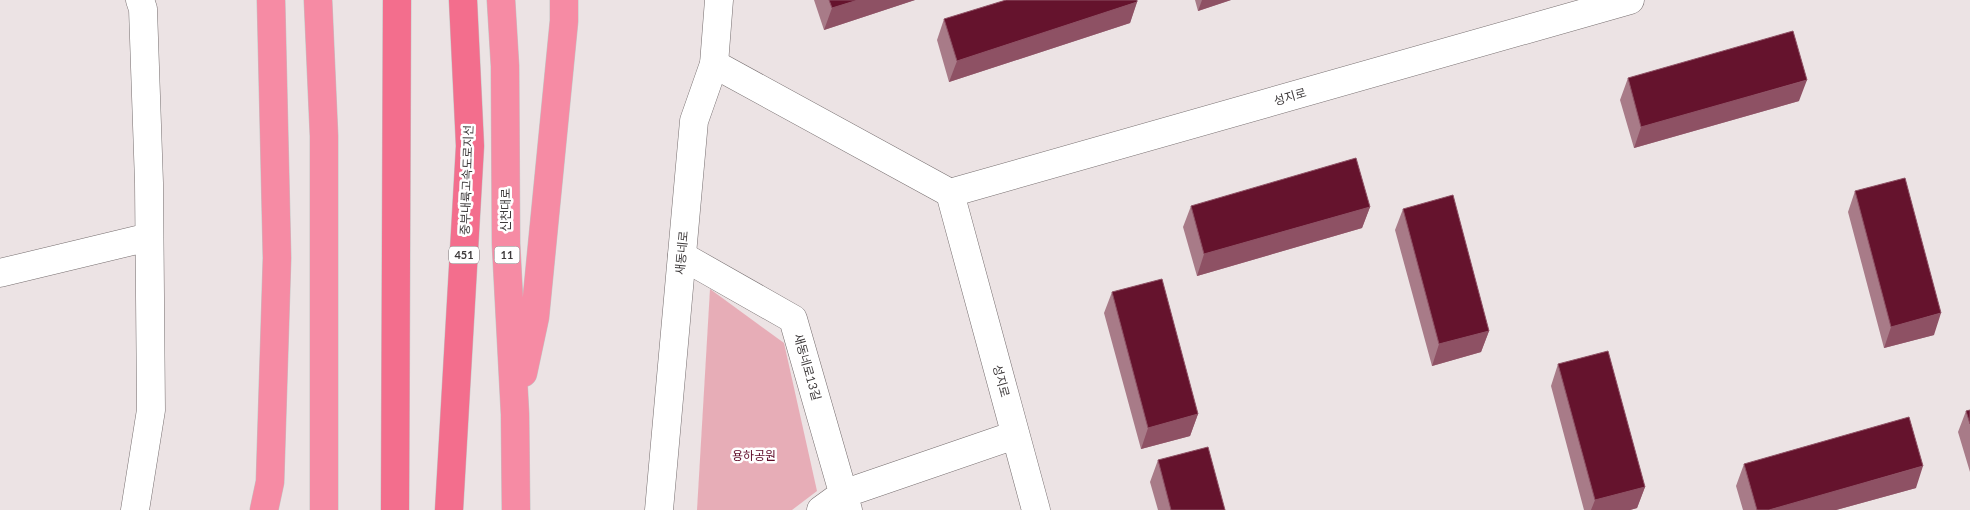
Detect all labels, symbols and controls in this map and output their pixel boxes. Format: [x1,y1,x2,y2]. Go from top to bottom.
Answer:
street label: 성지로 [1272,85,1308,108]
street label: 중부내륙고속도로지선 [457,125,476,235]
street label: 신천대로 [498,188,513,232]
street label: 새동네로 [672,230,691,276]
road number: 451 [449,246,479,264]
road number: 11 [494,246,520,264]
street label: 새동네로13길 [791,332,824,402]
street label: 성지로 [990,363,1013,399]
park label: 용하공원 [732,448,776,463]

